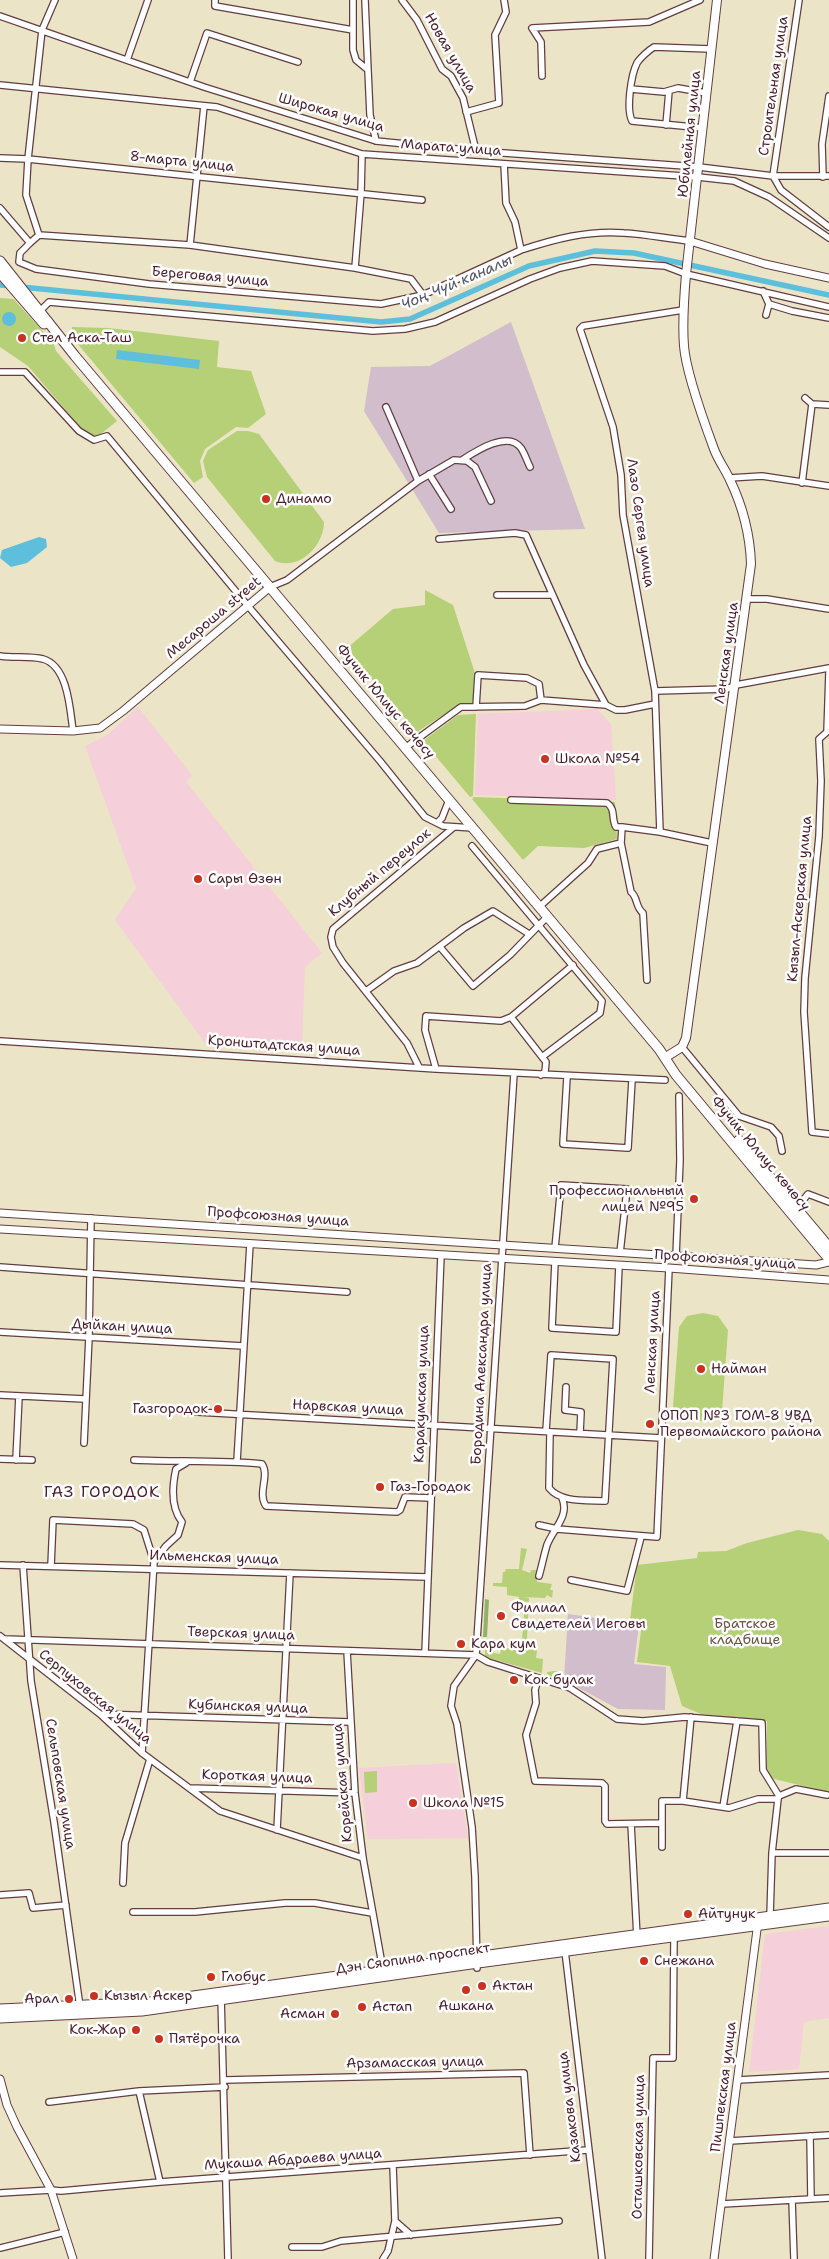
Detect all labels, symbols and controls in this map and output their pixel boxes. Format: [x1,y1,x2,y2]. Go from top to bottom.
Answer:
street label: Новая улица [420,10,480,96]
street label: Строительная улица [756,15,792,157]
street label: Юбилейная улица [675,70,705,198]
street label: Широкая улица [276,90,386,136]
street label: Марата улица [400,136,502,160]
street label: 8-марта улица [129,148,235,176]
water label: Чоң Чүй каналы [399,251,515,315]
street label: Береговая улица [151,264,269,290]
place label: Стел Аска-Таш [32,330,132,346]
marker: Стел Аска-Таш [16,332,28,344]
street label: Лазо Сергея улица [623,457,657,589]
place label: Динамо [276,491,332,507]
marker: Динамо [260,493,272,505]
street label: Месароша street [163,573,265,663]
street label: Ленская улица [712,601,742,705]
street label: Фучик Юлиус көчөсү [332,641,438,763]
place label: Школа №54 [555,751,640,767]
marker: Школа №54 [539,753,551,765]
street label: Кызыл-Аскерская улица [784,815,816,983]
street label: Клубный переулок [325,825,435,921]
place label: Сары Өзөн [208,871,282,887]
marker: Сары Өзөн [192,873,204,885]
street label: Кронштадтская улица [207,1032,361,1060]
street label: Фучик Юлиус көчөсү [707,1093,813,1215]
place label: Профессиональный лицей №95 [549,1183,684,1216]
marker: Профессиональный лицей №95 [688,1193,700,1205]
street label: Профсоюзная улица [207,1204,349,1230]
street label: Профсоюзная улица [654,1247,796,1273]
street label: Бородина Александра улица [468,1263,496,1465]
street label: Ленская улица [642,1290,664,1394]
street label: Дыйкан улица [71,1316,173,1338]
street label: Каракумская улица [411,1325,433,1463]
place label: Найман [711,1361,767,1377]
marker: Найман [695,1363,707,1375]
street label: Нарвская улица [292,1397,404,1419]
place label: Газгородок [133,1401,208,1417]
marker: Газгородок [212,1403,224,1415]
place label: ОПОП №3 ГОМ-8 УВД Первомайского района [660,1408,822,1440]
marker: ОПОП №3 ГОМ-8 УВД Первомайского района [644,1418,656,1430]
place label: Газ-Городок [390,1479,471,1495]
marker: Газ-Городок [374,1481,386,1493]
district label: ГАЗ ГОРОДОК [42,1483,162,1503]
street label: Ильменская улица [149,1547,279,1569]
place label: Филиал Свидетелей Иеговы [511,1600,646,1632]
marker: Филиал Свидетелей Иеговы [495,1610,507,1622]
park label: Братское кладбище [710,1616,780,1648]
street label: Тверская улица [187,1624,295,1644]
place label: Кара кум [471,1636,536,1652]
marker: Кара кум [455,1638,467,1650]
street label: Серпуховская улица [35,1646,155,1748]
place label: Кок булак [524,1672,594,1688]
marker: Кок булак [508,1674,520,1686]
street label: Кубинская улица [188,1697,308,1717]
street label: Сельповская улица [41,1717,79,1851]
street label: Корейская улица [329,1723,357,1843]
street label: Короткая улица [201,1767,313,1787]
place label: Школа №15 [423,1795,504,1811]
marker: Школа №15 [407,1797,419,1809]
place label: Айтунук [698,1906,756,1922]
marker: Айтунук [682,1908,694,1920]
street label: Дэн Сяопина проспект [335,1940,491,1978]
place label: Снежана [654,1953,714,1969]
marker: Снежана [638,1955,650,1967]
place label: Глобус [221,1969,266,1985]
marker: Глобус [205,1971,217,1983]
place label: Актан [492,1978,533,1994]
marker: Актан [476,1980,488,1992]
marker: Ашкана [460,1984,472,1996]
place label: Кызыл Аскер [104,1988,192,2004]
marker: Кызыл Аскер [88,1990,100,2002]
place label: Арал [24,1991,59,2007]
marker: Арал [63,1993,75,2005]
place label: Ашкана [438,1998,494,2014]
place label: Астап [372,1999,412,2015]
marker: Астап [356,2001,368,2013]
place label: Асман [280,2006,325,2022]
marker: Асман [329,2008,341,2020]
street label: Пишпекская улица [708,2021,740,2153]
place label: Кок-Жар [69,2022,126,2038]
marker: Кок-Жар [130,2024,142,2036]
place label: Пятёрочка [169,2031,240,2047]
marker: Пятёрочка [153,2033,165,2045]
street label: Казакова улица [555,2050,585,2164]
street label: Арзамасская улица [346,2053,484,2073]
street label: Осташковская улица [629,2074,649,2220]
street label: Мукаша Абдраева улица [204,2145,382,2175]

